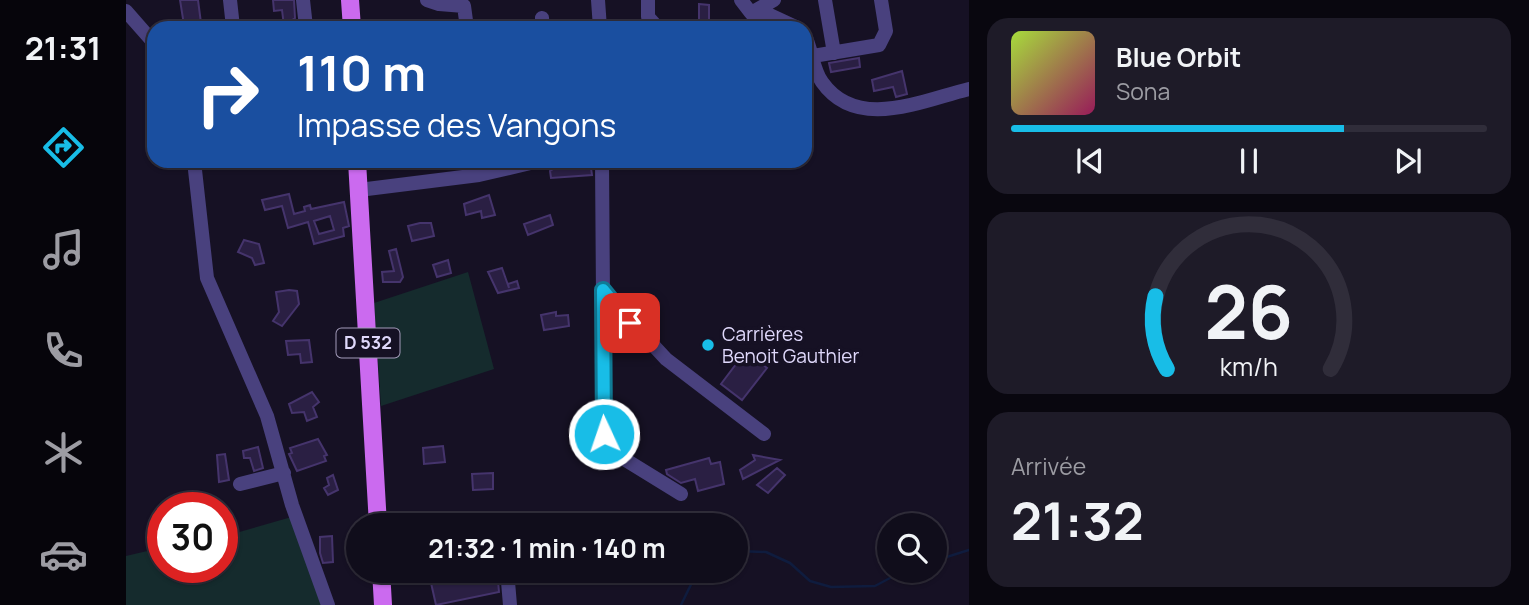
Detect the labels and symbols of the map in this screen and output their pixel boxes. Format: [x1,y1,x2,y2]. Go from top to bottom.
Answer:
pin [600,293,660,353]
place label: Carrières Benoit Gauthier [722,321,859,369]
road number: D 532 [336,328,400,358]
marker: Carrières Benoit Gauthier [700,337,716,353]
position arrow [567,397,641,471]
speed limit sign: 30 [147,492,238,583]

